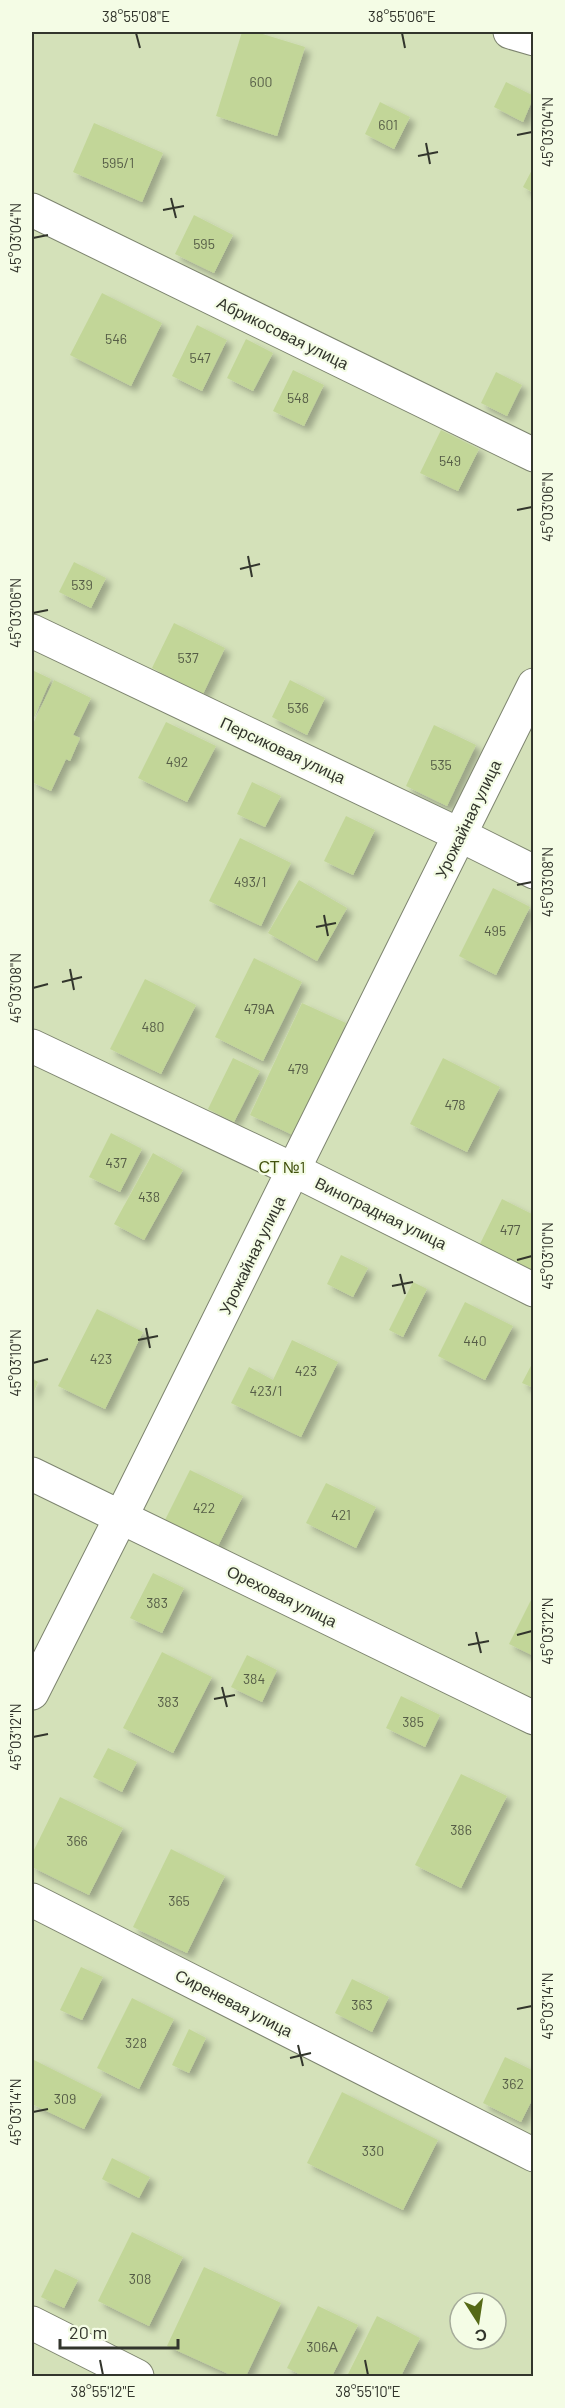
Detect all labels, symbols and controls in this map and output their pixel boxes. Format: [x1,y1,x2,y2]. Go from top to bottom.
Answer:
text: 38°55'08"E [102,7,170,25]
text: 38°55'06"E [368,7,436,25]
house number: 600 [249,73,273,90]
text: 45°03'04"N [538,97,556,167]
house number: 601 [378,116,398,133]
house number: 595/1 [102,154,134,171]
text: 45°03'04"N [6,203,24,273]
house number: 595 [193,235,215,252]
street label: Абрикосовая улица [214,292,352,373]
house number: 546 [105,330,127,347]
house number: 547 [189,349,211,366]
house number: 548 [287,389,309,406]
house number: 549 [439,452,461,469]
text: 45°03'06"N [538,472,556,542]
house number: 539 [71,576,93,593]
text: 45°03'06"N [6,578,24,648]
house number: 537 [177,649,199,666]
house number: 536 [287,699,309,716]
street label: Персиковая улица [218,712,349,787]
house number: 492 [166,753,188,770]
house number: 535 [430,756,452,773]
street label: Урожайная улица [431,756,504,881]
text: 45°03'08"N [538,847,556,917]
house number: 493/1 [234,873,266,890]
house number: 495 [484,922,506,939]
text: 45°03'08"N [6,953,24,1023]
house number: 479А [244,1000,275,1017]
house number: 480 [142,1018,164,1035]
house number: 479 [287,1060,309,1077]
house number: 478 [444,1096,466,1113]
house number: 437 [105,1154,127,1171]
park label: СТ №1 [259,1157,305,1176]
street label: Виноградная улица [312,1172,450,1253]
house number: 438 [138,1188,160,1205]
street label: Урожайная улица [215,1192,288,1317]
house number: 477 [500,1221,521,1238]
text: 45°03'10"N [538,1222,556,1290]
text: 45°03'10"N [6,1329,24,1397]
house number: 440 [463,1332,487,1349]
house number: 423 [90,1350,112,1367]
house number: 423 [295,1362,317,1379]
house number: 423/1 [250,1382,282,1399]
house number: 422 [193,1499,215,1516]
house number: 421 [331,1506,351,1523]
street label: Ореховая улица [224,1561,340,1630]
house number: 383 [146,1594,168,1611]
text: 45°03'12"N [538,1597,556,1665]
house number: 384 [243,1670,265,1687]
house number: 383 [157,1693,179,1710]
text: 45°03'12"N [6,1703,24,1771]
house number: 385 [402,1713,424,1730]
house number: 386 [450,1821,472,1838]
house number: 366 [66,1832,88,1849]
house number: 365 [168,1892,190,1909]
street label: Сиреневая улица [172,1965,296,2040]
text: 45°03'14"N [538,1972,556,2040]
house number: 363 [351,1996,373,2013]
house number: 328 [125,2034,147,2051]
house number: 362 [502,2075,524,2092]
text: 45°03'14"N [6,2078,24,2146]
house number: 309 [54,2090,76,2107]
house number: 330 [362,2142,384,2159]
house number: 308 [129,2270,151,2287]
north arrow [448,2291,508,2351]
scale bar [60,2312,178,2350]
text: 20 m [69,2321,107,2343]
text: С [473,2326,489,2347]
house number: 306А [306,2338,338,2355]
text: 38°55'12"E [71,2382,135,2400]
text: 38°55'10"E [335,2382,401,2400]

